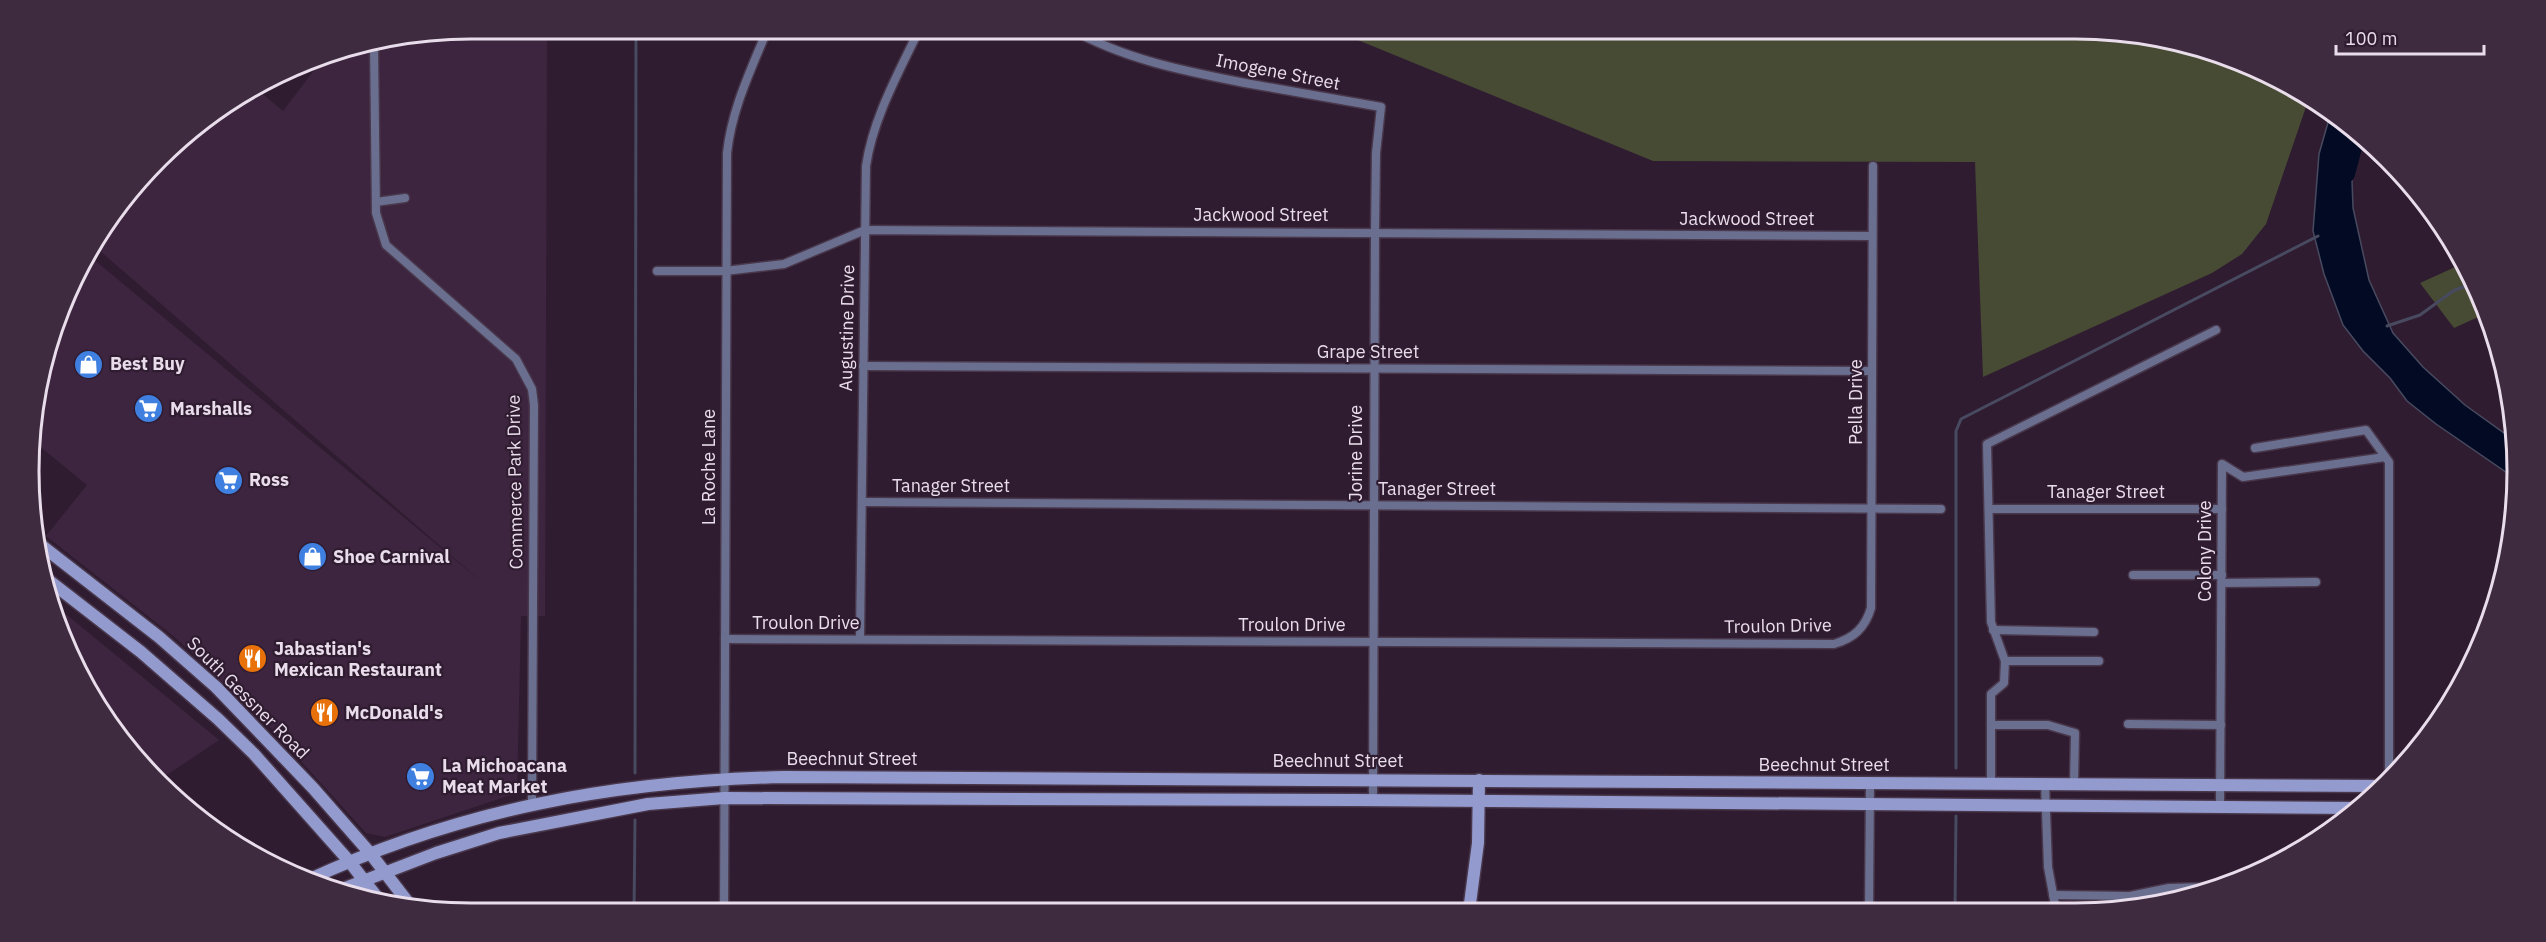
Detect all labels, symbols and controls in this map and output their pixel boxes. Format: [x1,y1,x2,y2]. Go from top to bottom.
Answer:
scale bar [2336,18,2484,56]
text: 100 m [2345,27,2397,50]
street label: Imogene Street [1214,48,1342,95]
street label: Jackwood Street [1193,203,1329,226]
street label: Jackwood Street [1679,207,1815,230]
street label: Augustine Drive [834,264,859,392]
street label: Grape Street [1317,340,1419,363]
shop icon: Best Buy [73,348,105,380]
place label: Best Buy [110,352,185,375]
street label: Pella Drive [1844,359,1867,445]
supermarket icon: Marshalls [133,393,165,425]
street label: Commerce Park Drive [501,394,528,570]
place label: Marshalls [170,397,252,420]
street label: Jorine Drive [1344,405,1367,501]
street label: La Roche Lane [697,409,720,525]
supermarket icon: Ross [212,464,244,496]
place label: Ross [249,468,289,491]
street label: Tanager Street [892,474,1010,497]
street label: Tanager Street [1378,477,1496,500]
street label: Tanager Street [2047,480,2165,503]
street label: Colony Drive [2193,500,2216,602]
shop icon: Shoe Carnival [296,541,328,573]
place label: Shoe Carnival [333,545,450,568]
street label: Troulon Drive [752,611,860,634]
street label: Troulon Drive [1238,613,1346,636]
street label: Troulon Drive [1724,613,1832,638]
street label: South Gessner Road [182,632,314,764]
place label: Jabastian's Mexican Restaurant [274,637,442,681]
restaurant icon: Jabastian's Mexican Restaurant [237,643,269,675]
restaurant icon: McDonald's [308,697,340,729]
place label: McDonald's [345,701,443,724]
street label: Beechnut Street [786,747,918,770]
street label: Beechnut Street [1272,749,1404,772]
street label: Beechnut Street [1758,753,1890,776]
place label: La Michoacana Meat Market [442,754,567,798]
supermarket icon: La Michoacana Meat Market [405,760,437,792]

